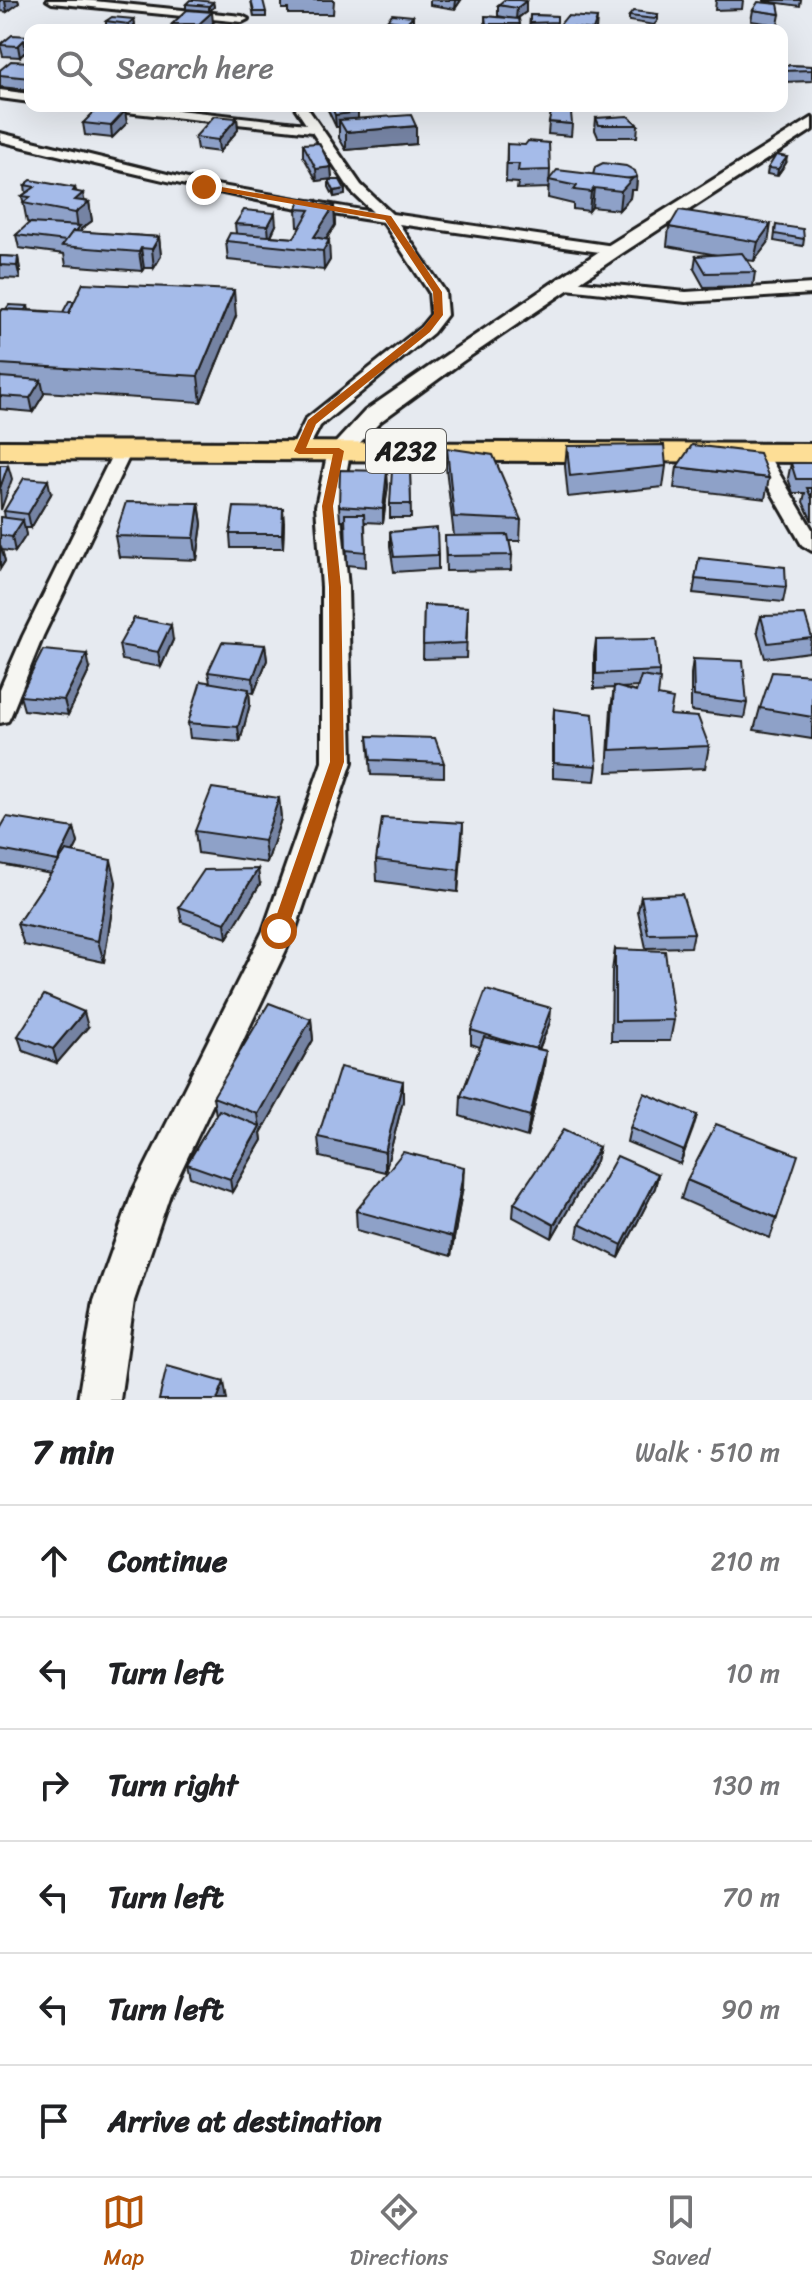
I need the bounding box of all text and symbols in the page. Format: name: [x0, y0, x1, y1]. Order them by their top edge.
search box: [24, 24, 788, 112]
text: Search here: [116, 41, 274, 95]
icon: search: [52, 46, 96, 90]
route end: [186, 169, 222, 205]
road number: A232: [366, 429, 446, 473]
route start: [261, 913, 297, 949]
text: 7 min: [32, 1422, 114, 1482]
text: Walk · 510 m: [635, 1429, 780, 1475]
text: Continue: [108, 1534, 227, 1588]
text: 210 m: [711, 1538, 780, 1584]
icon: ahead: [32, 1539, 76, 1583]
text: Turn left: [108, 1646, 224, 1700]
text: 10 m: [726, 1650, 780, 1696]
icon: left: [32, 1651, 76, 1695]
text: Turn right: [108, 1758, 238, 1812]
text: 130 m: [711, 1762, 780, 1808]
icon: right: [32, 1763, 76, 1807]
text: Turn left: [108, 1870, 224, 1924]
text: 70 m: [722, 1874, 780, 1920]
icon: left: [32, 1875, 76, 1919]
text: Turn left: [108, 1982, 224, 2036]
text: 90 m: [721, 1986, 780, 2032]
icon: left: [32, 1987, 76, 2031]
text: Arrive at destination: [108, 2094, 382, 2148]
icon: arrive: [32, 2099, 76, 2143]
tab: Map: [102, 2190, 146, 2277]
tab: Directions: [350, 2190, 448, 2277]
tab: Saved: [652, 2190, 710, 2277]

